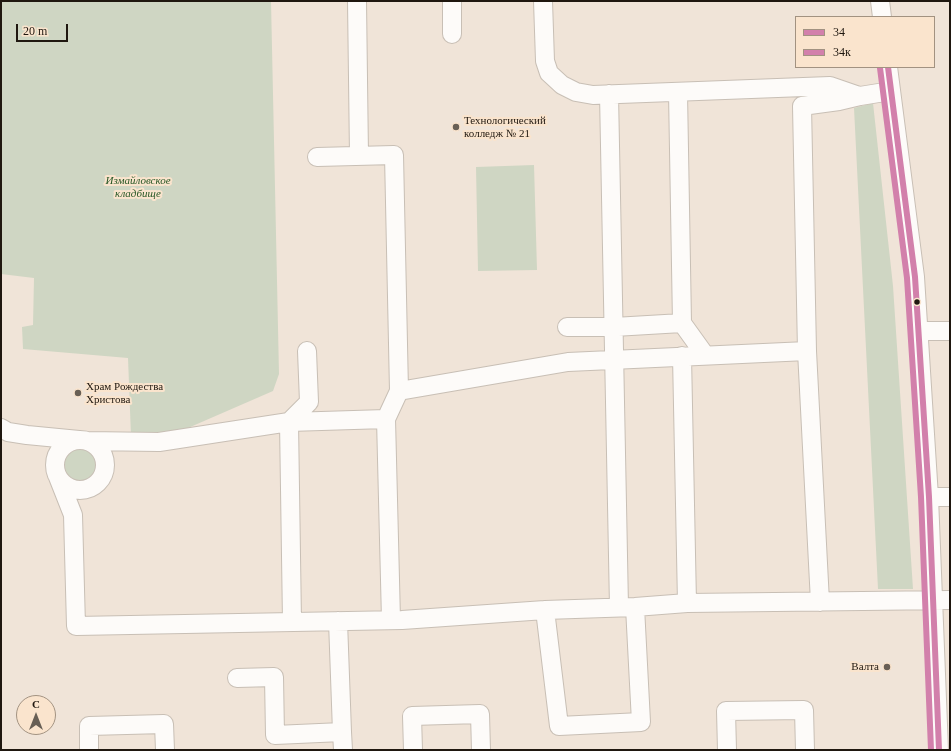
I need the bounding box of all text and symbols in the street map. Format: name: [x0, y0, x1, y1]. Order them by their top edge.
scale bar: [18, 16, 70, 42]
legend: [795, 16, 935, 68]
text: 20 m: [23, 24, 47, 38]
text: 34: [833, 25, 845, 39]
text: 34к: [833, 45, 851, 59]
place label: Технологический колледж № 21: [464, 114, 546, 140]
marker: Технологический колледж № 21: [451, 122, 461, 132]
park label: Измайловское кладбище: [105, 174, 171, 200]
unlabelled marker: [912, 297, 922, 307]
place label: Храм Рождества Христова: [86, 380, 163, 406]
marker: Храм Рождества Христова: [73, 388, 83, 398]
place label: Валта: [851, 660, 879, 674]
marker: Валта: [882, 662, 892, 672]
north arrow: [16, 695, 56, 735]
text: С: [32, 698, 40, 710]

